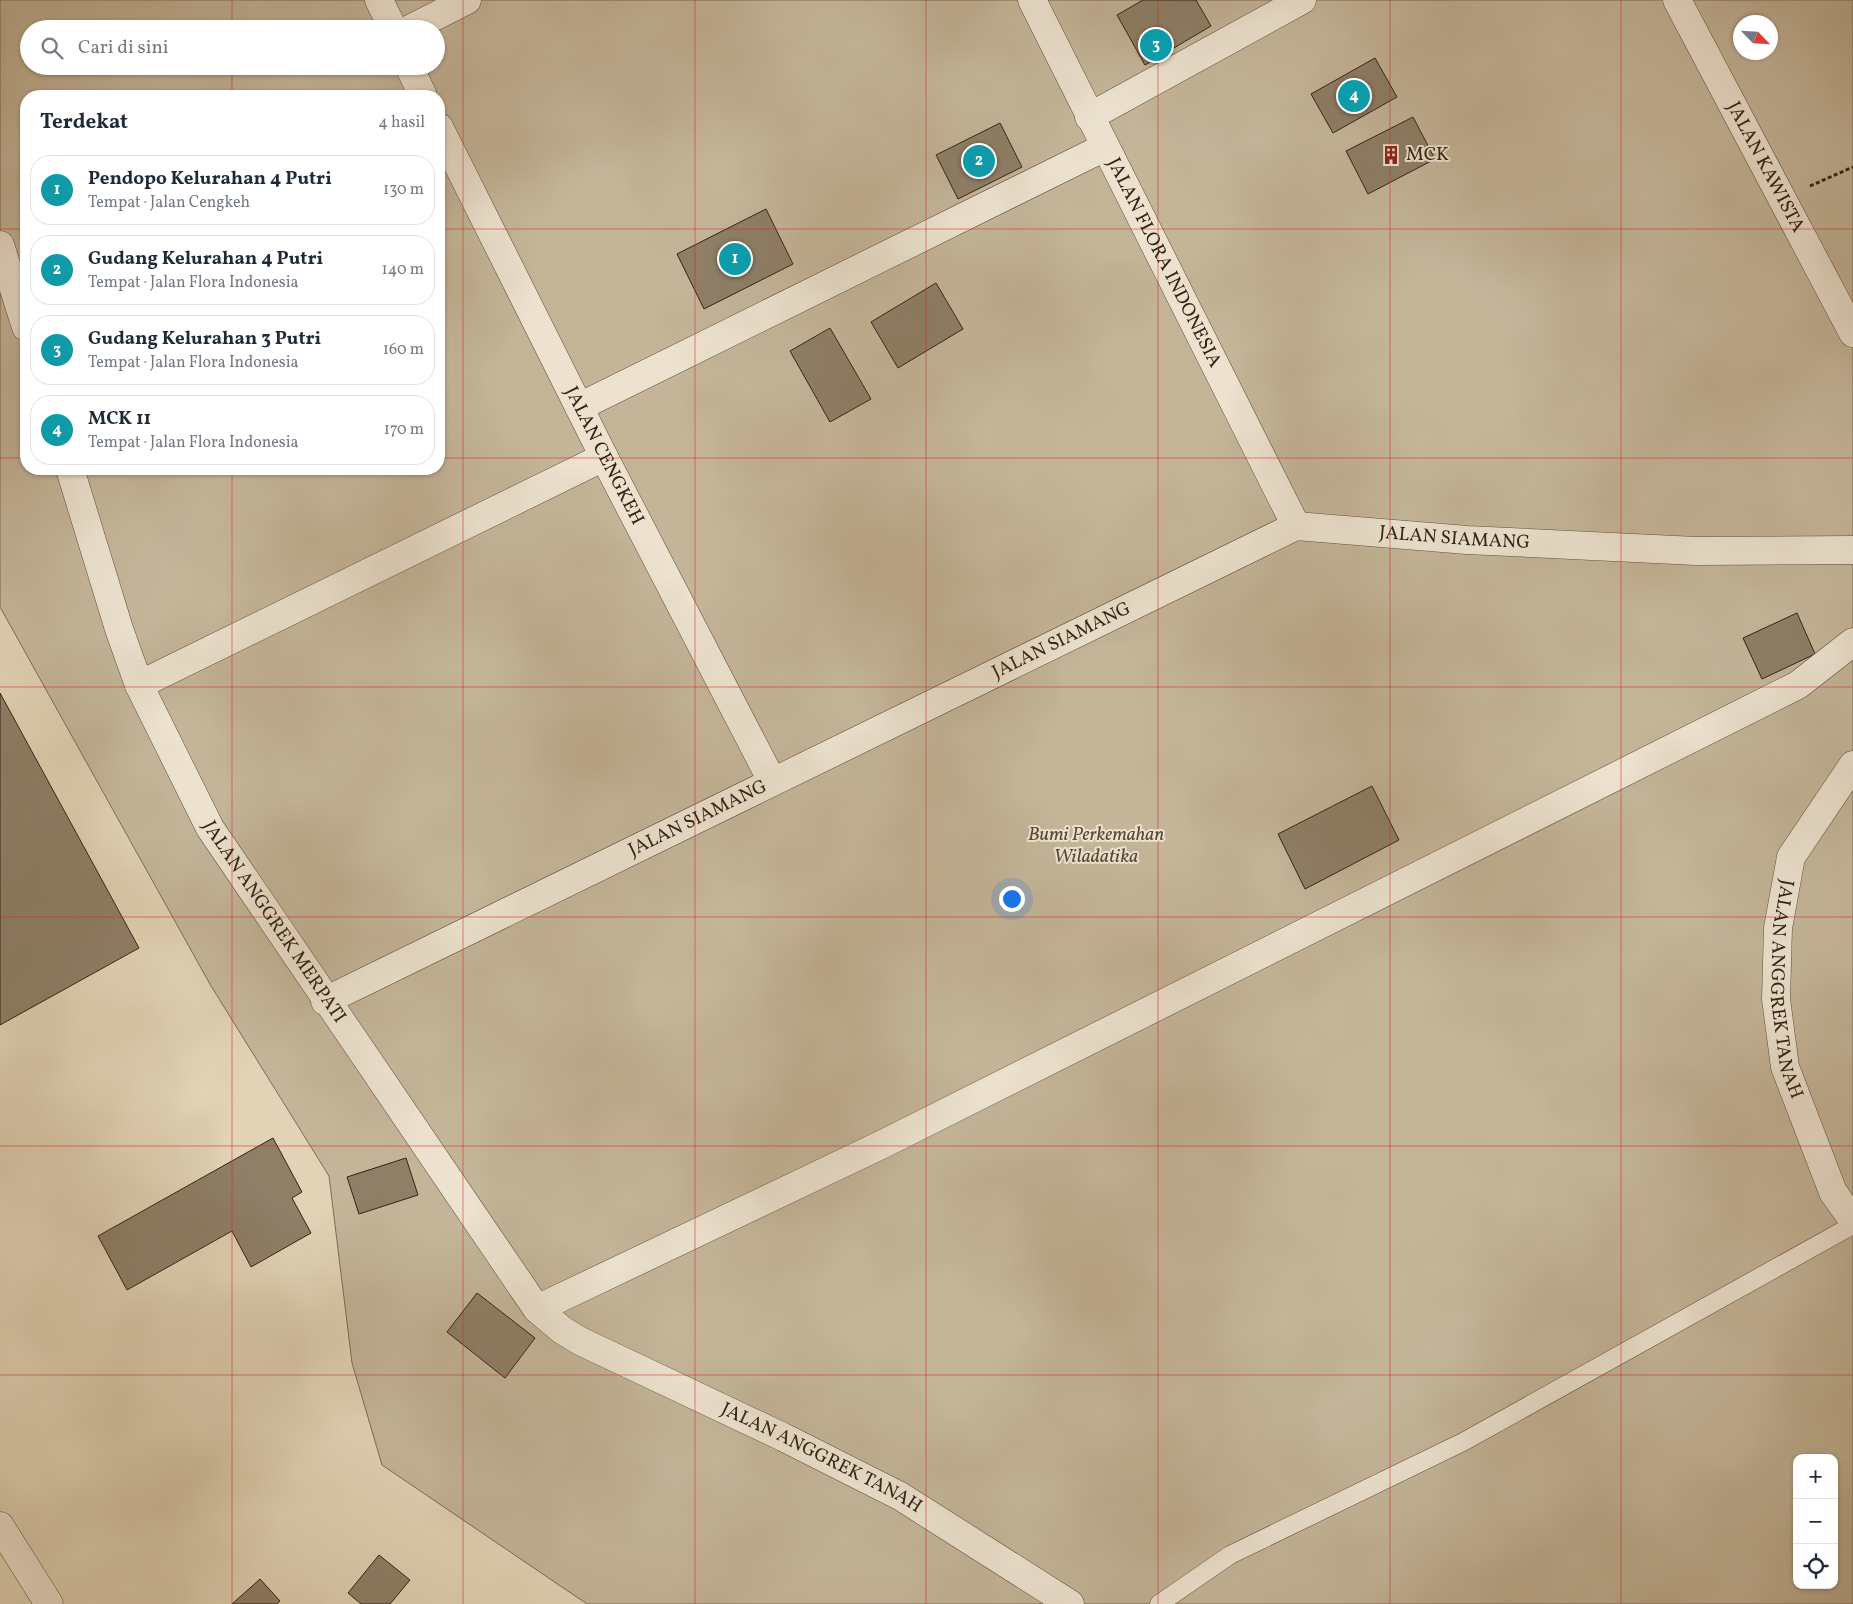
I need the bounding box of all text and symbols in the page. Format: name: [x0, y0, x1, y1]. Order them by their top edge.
north arrow: [1733, 15, 1778, 60]
search box: [20, 20, 445, 75]
pin: 3: [1140, 26, 1172, 64]
icon: search: [38, 34, 66, 62]
text: Cari di sini: [78, 35, 169, 61]
pin: 4: [1338, 77, 1370, 115]
street label: JALAN KAWISTA: [1720, 97, 1811, 237]
text: Terdekat: [40, 108, 128, 137]
text: 4 hasil: [378, 112, 425, 134]
pin: 2: [963, 142, 995, 180]
place label: MCK: [1406, 142, 1449, 168]
building icon: MCK: [1380, 144, 1402, 166]
street label: JALAN FLORA INDONESIA: [1100, 153, 1227, 372]
text: Pendopo Kelurahan 4 Putri: [88, 166, 332, 192]
text: 1: [54, 179, 60, 201]
text: 130 m: [383, 179, 424, 201]
text: Tempat · Jalan Cengkeh: [88, 192, 250, 214]
pin: 1: [719, 240, 751, 278]
text: Gudang Kelurahan 4 Putri: [88, 246, 323, 272]
text: 2: [53, 259, 61, 281]
text: 140 m: [382, 259, 424, 281]
text: Tempat · Jalan Flora Indonesia: [88, 272, 298, 294]
text: Gudang Kelurahan 3 Putri: [88, 326, 321, 352]
text: 3: [53, 339, 61, 361]
text: 160 m: [383, 339, 424, 361]
text: Tempat · Jalan Flora Indonesia: [88, 352, 298, 374]
street label: JALAN CENGKEH: [558, 382, 650, 530]
text: MCK 11: [88, 406, 151, 432]
text: 4: [52, 419, 62, 441]
text: 170 m: [384, 419, 424, 441]
text: Tempat · Jalan Flora Indonesia: [88, 432, 298, 454]
street label: JALAN SIAMANG: [1378, 520, 1531, 556]
street label: JALAN SIAMANG: [988, 596, 1135, 686]
street label: JALAN SIAMANG: [624, 774, 771, 864]
street label: JALAN ANGGREK MERPATI: [196, 817, 352, 1028]
park label: Bumi Perkemahan Wiladatika: [1028, 822, 1164, 870]
street label: JALAN ANGGREK TANAH: [1763, 877, 1809, 1103]
your location: [999, 886, 1025, 912]
street label: JALAN ANGGREK TANAH: [717, 1396, 927, 1520]
map controls: [1793, 1454, 1838, 1589]
button: +: [1793, 1454, 1838, 1499]
button: −: [1793, 1499, 1838, 1544]
button: locate: [1793, 1544, 1838, 1589]

